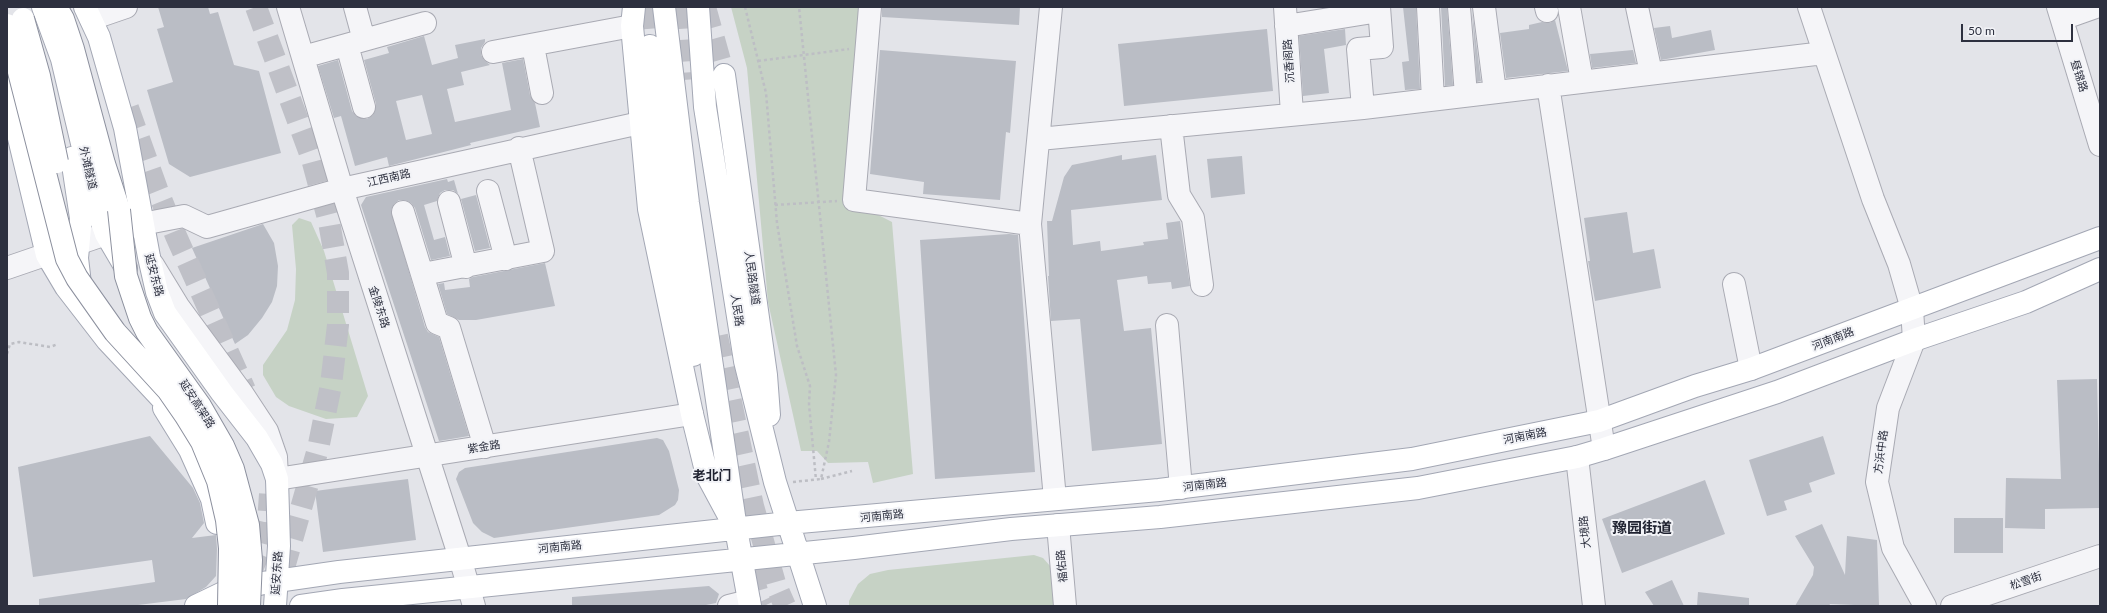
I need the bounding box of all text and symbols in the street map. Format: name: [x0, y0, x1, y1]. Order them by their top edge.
scale bar: [1963, 16, 2075, 42]
text: 50 m: [1968, 23, 1995, 38]
street label: 沉香阁路: [1281, 39, 1297, 83]
street label: 昼锦路: [2068, 58, 2090, 94]
street label: 外滩隧道: [77, 145, 99, 191]
street label: 江西南路: [366, 167, 412, 189]
street label: 人民路隧道: [742, 250, 762, 306]
street label: 延安东路: [142, 252, 166, 298]
street label: 金陵东路: [366, 284, 392, 330]
street label: 人民路: [728, 293, 746, 327]
street label: 河南南路: [1810, 325, 1856, 353]
street label: 延安高架路: [176, 377, 218, 431]
street label: 河南南路: [1502, 425, 1548, 447]
street label: 方浜中路: [1871, 429, 1891, 475]
street label: 紫金路: [467, 438, 501, 456]
district label: 老北门: [693, 468, 731, 484]
street label: 河南南路: [1182, 476, 1228, 494]
street label: 河南南路: [859, 507, 905, 525]
street label: 大境路: [1577, 515, 1593, 549]
district label: 豫园街道: [1612, 519, 1672, 537]
street label: 河南南路: [537, 538, 583, 556]
street label: 福佑路: [1054, 549, 1070, 583]
street label: 延安东路: [269, 551, 285, 595]
street label: 松雪街: [2008, 569, 2044, 593]

